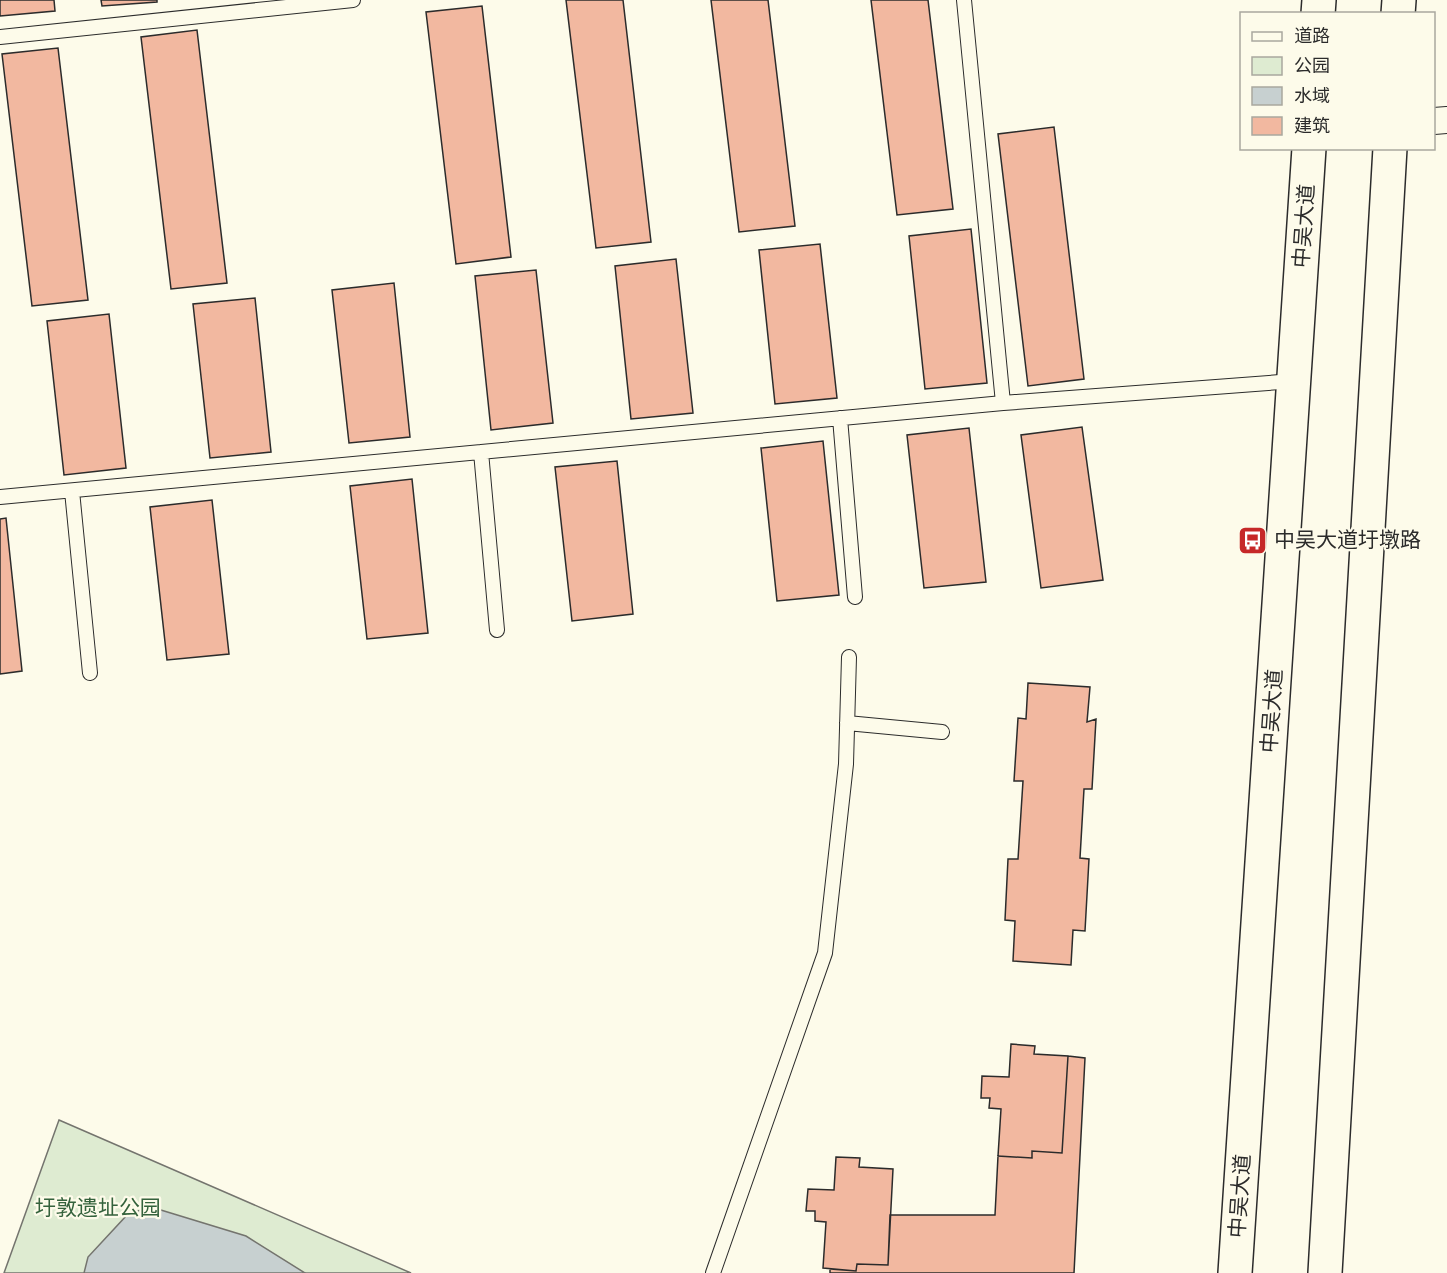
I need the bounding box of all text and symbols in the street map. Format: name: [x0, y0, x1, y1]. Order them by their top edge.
legend: [1240, 12, 1435, 150]
text: 道路: [1294, 25, 1330, 45]
text: 公园: [1294, 55, 1330, 75]
text: 水域: [1294, 85, 1330, 105]
text: 建筑: [1294, 115, 1330, 135]
street label: 中吴大道: [1288, 183, 1318, 269]
bus stop icon: 中吴大道圩墩路: [1237, 524, 1269, 556]
place label: 中吴大道圩墩路: [1274, 527, 1421, 551]
street label: 中吴大道: [1256, 668, 1286, 754]
street label: 中吴大道: [1224, 1153, 1254, 1239]
park label: 圩敦遗址公园: [35, 1195, 161, 1219]

